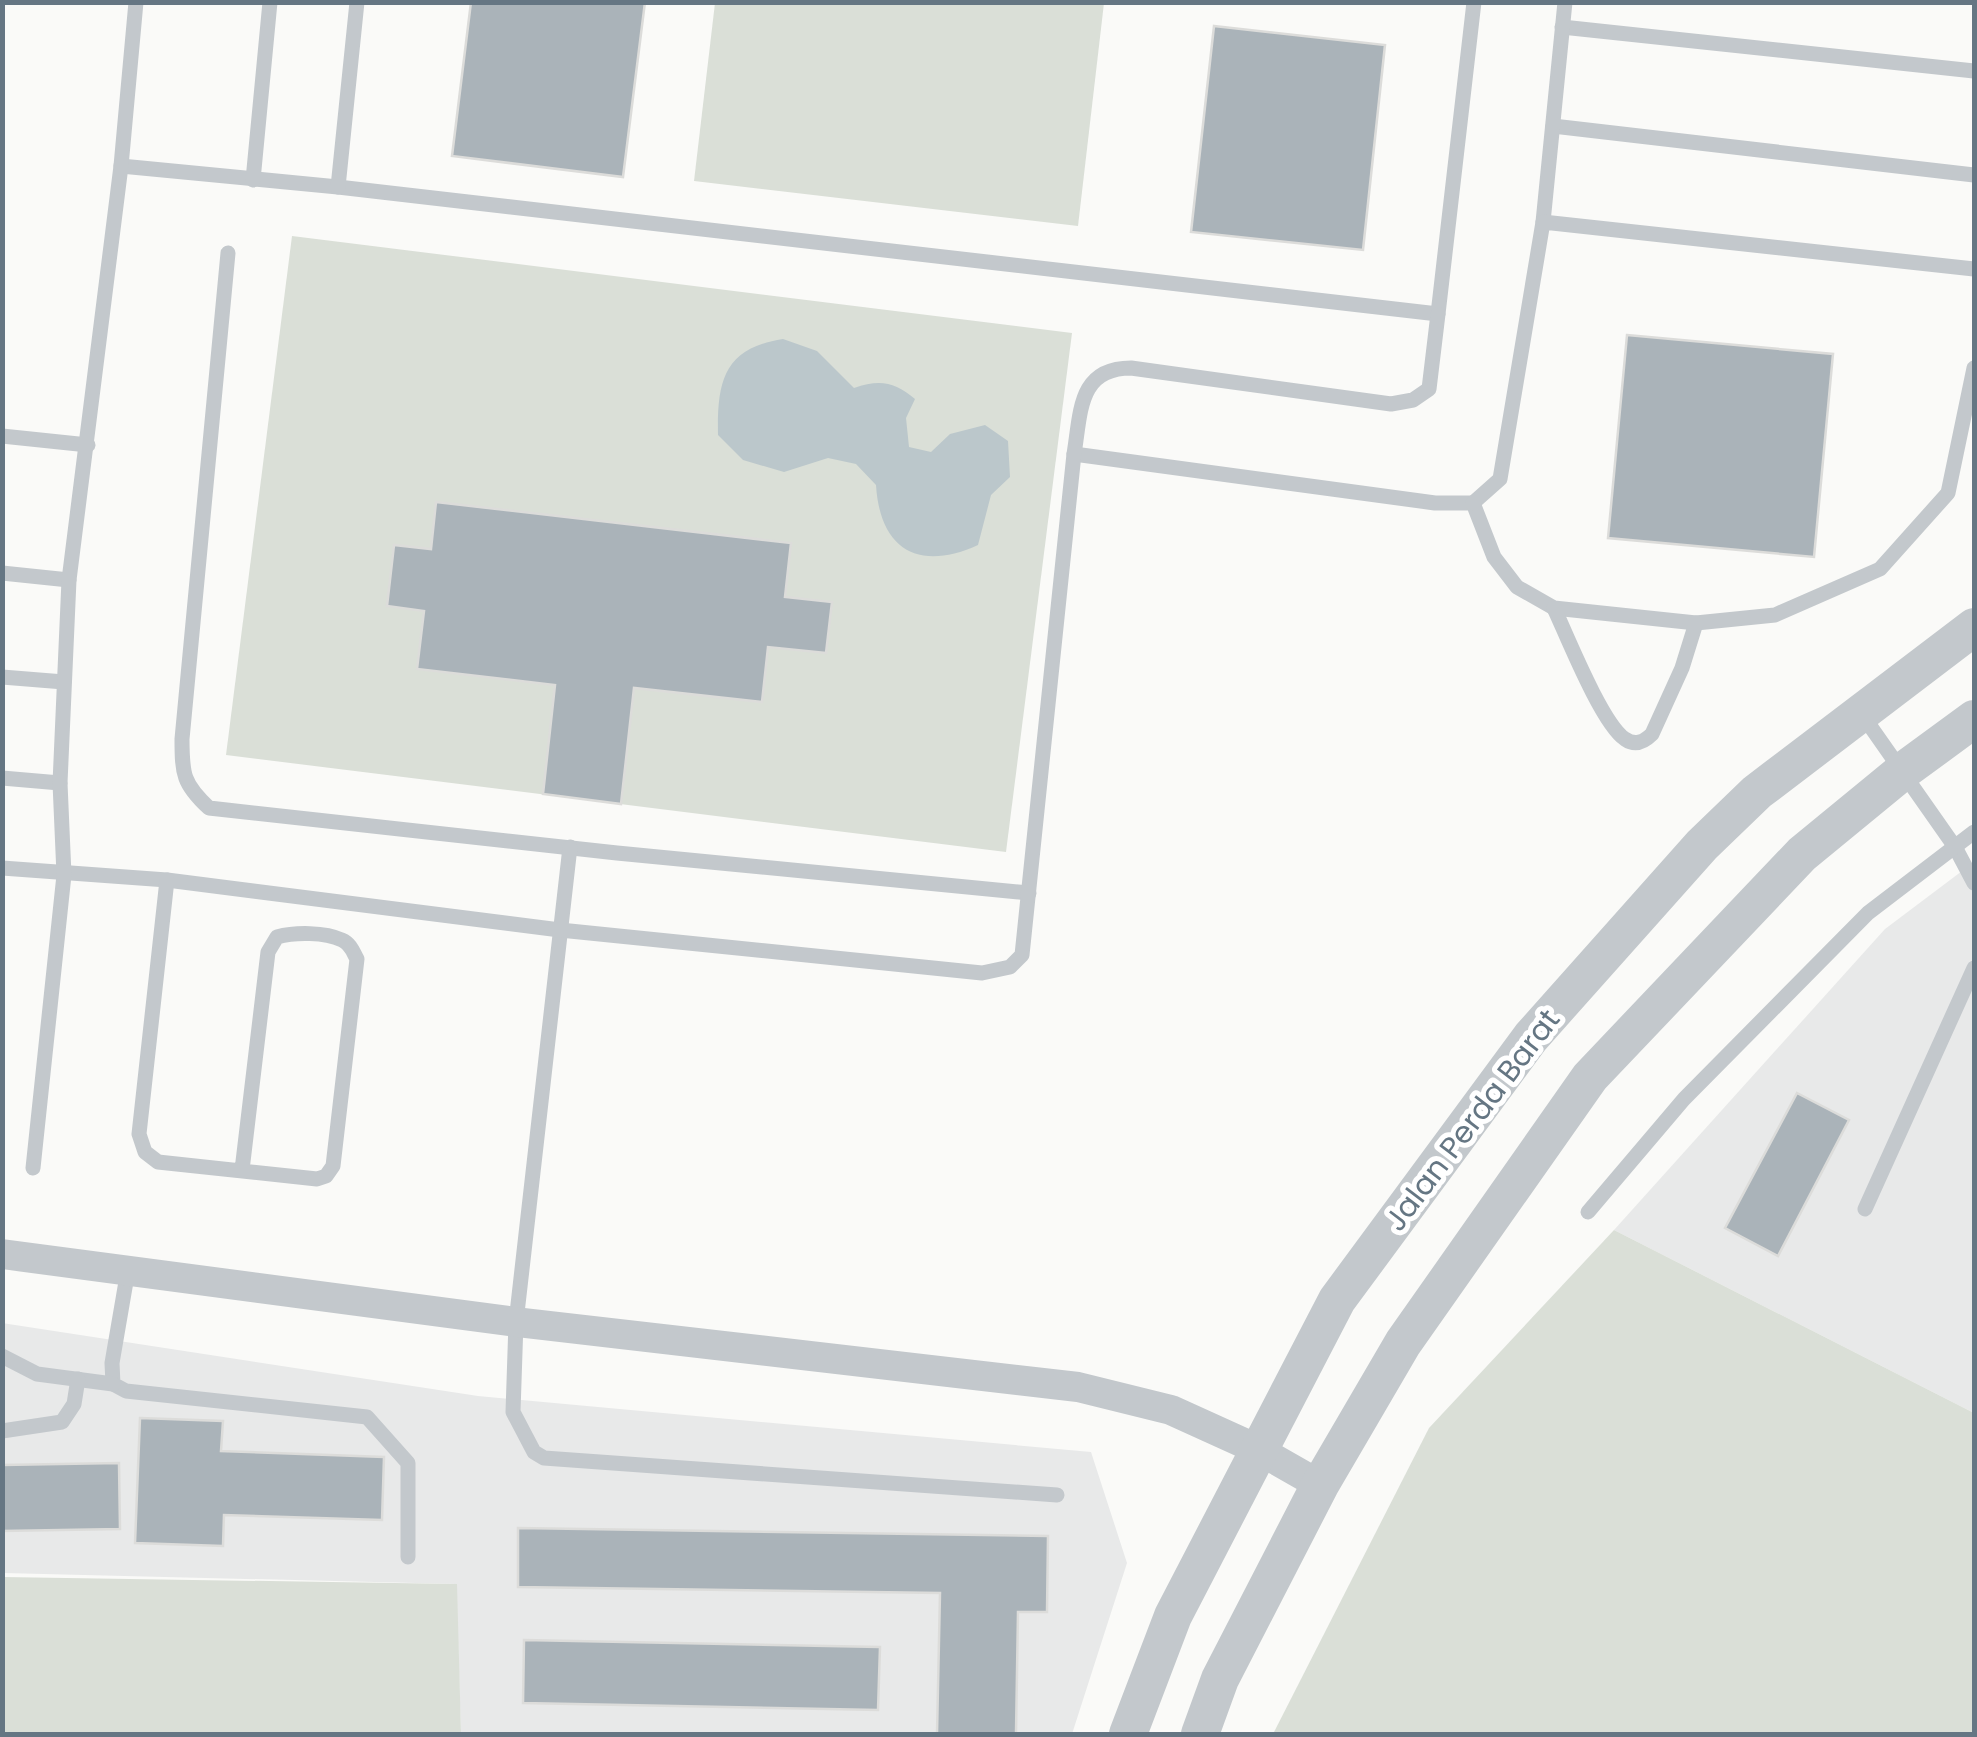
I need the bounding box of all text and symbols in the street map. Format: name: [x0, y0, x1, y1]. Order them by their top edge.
street label: Jalan Perda Barat: [1374, 1000, 1570, 1240]

